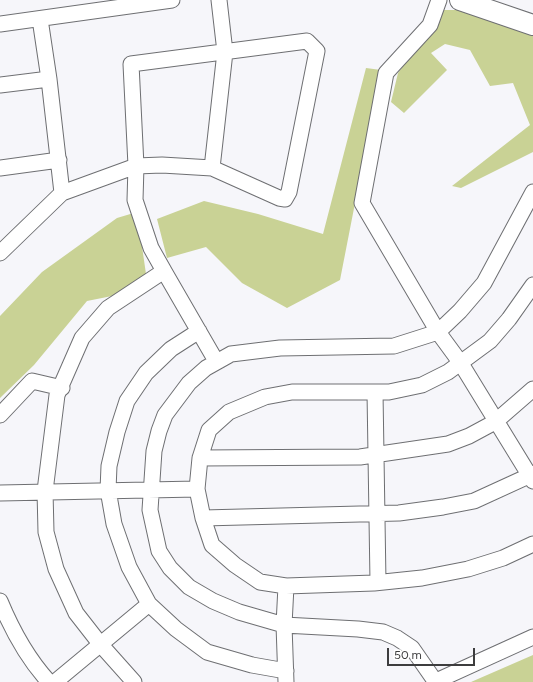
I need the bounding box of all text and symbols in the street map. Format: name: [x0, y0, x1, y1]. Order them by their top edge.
scale bar: [389, 640, 477, 666]
text: 50 m: [394, 648, 422, 662]

